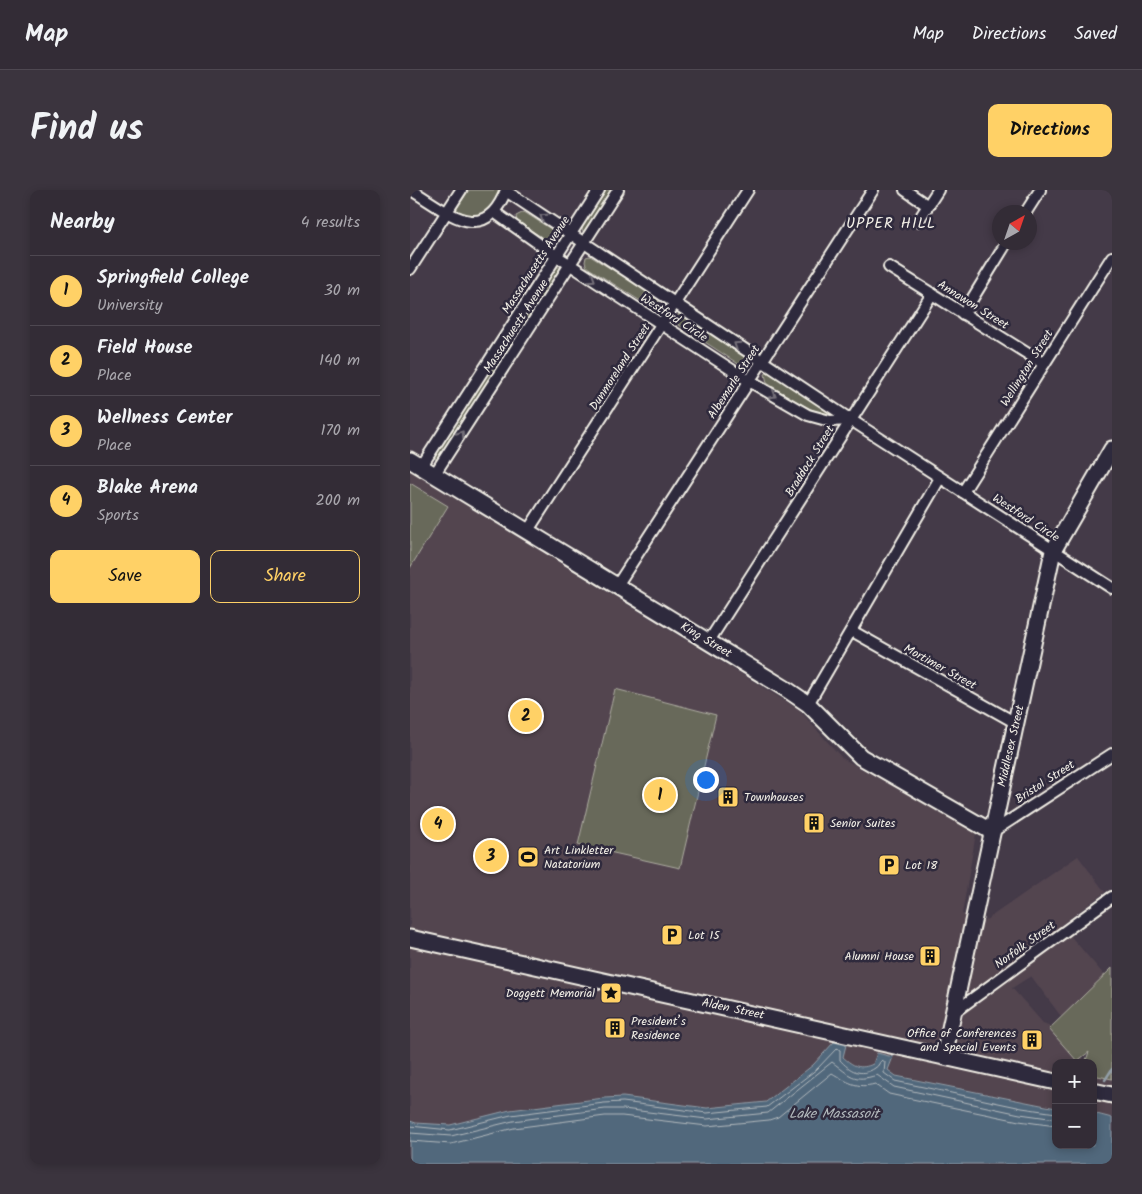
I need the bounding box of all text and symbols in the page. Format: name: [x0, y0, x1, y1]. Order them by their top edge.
text: Map: [25, 15, 68, 54]
text: Map: [912, 20, 944, 49]
text: Directions: [972, 20, 1046, 49]
text: Saved: [1074, 20, 1117, 49]
text: Find us: [30, 102, 143, 158]
button: Directions: [988, 104, 1112, 157]
north arrow: [992, 205, 1037, 250]
text: Nearby: [50, 206, 115, 239]
text: 4 results: [301, 210, 360, 235]
street label: Massachusetts Avenue: [497, 212, 575, 318]
district label: UPPER HILL: [846, 212, 936, 236]
one-way arrow: [539, 214, 549, 223]
text: Springfield College: [97, 263, 249, 293]
one-way arrow: [586, 273, 595, 282]
street label: Massachuestt Avenue: [479, 275, 554, 377]
street label: Annawon Street: [934, 276, 1013, 335]
text: 1: [64, 278, 68, 303]
text: 30 m: [324, 278, 360, 303]
street label: Westford Circle: [637, 289, 712, 347]
text: University: [97, 293, 162, 318]
street label: Dunmoreland Street: [585, 319, 656, 414]
street label: Wellington Street: [996, 326, 1058, 410]
text: Field House: [97, 333, 193, 363]
street label: Albemarle Street: [703, 341, 765, 423]
one-way arrow: [733, 342, 743, 351]
text: 2: [61, 348, 71, 373]
text: 140 m: [319, 348, 360, 373]
text: Place: [97, 363, 131, 388]
one-way arrow: [767, 389, 776, 399]
text: Wellness Center: [97, 403, 232, 433]
text: 3: [62, 418, 70, 443]
text: 170 m: [320, 418, 360, 443]
street label: Braddock Street: [781, 421, 840, 500]
one-way arrow: [454, 430, 464, 439]
text: Place: [97, 433, 131, 458]
text: Blake Arena: [97, 473, 198, 503]
text: 4: [62, 488, 70, 513]
text: 200 m: [316, 488, 360, 513]
street label: Westford Circle: [989, 489, 1064, 547]
text: Sports: [97, 503, 139, 528]
button: Save: [50, 550, 200, 603]
button: Share: [210, 550, 360, 603]
street label: King Street: [677, 617, 736, 663]
street label: Mortimer Street: [900, 639, 980, 695]
pin: 2: [510, 697, 542, 735]
street label: Middlesex Street: [992, 703, 1030, 789]
street label: Bristol Street: [1011, 755, 1079, 808]
your location: [693, 767, 719, 793]
pin: 1: [644, 776, 676, 814]
building icon: Townhouses: [716, 785, 740, 809]
place label: Townhouses: [744, 788, 804, 807]
pin: 4: [422, 805, 454, 843]
building icon: Senior Suites: [802, 811, 826, 835]
place label: Senior Suites: [830, 814, 895, 833]
pin: 3: [475, 837, 507, 875]
place label: Art Linkletter Natatorium: [544, 841, 614, 874]
sports icon: Art Linkletter Natatorium: [516, 845, 540, 869]
parking icon: Lot 18: [877, 853, 901, 877]
place label: Lot 18: [905, 856, 938, 875]
street label: Norfolk Street: [991, 916, 1060, 974]
parking icon: Lot 15: [660, 923, 684, 947]
place label: Lot 15: [688, 926, 721, 945]
building icon: Alumni House: [918, 944, 942, 968]
place label: Alumni House: [845, 947, 915, 966]
place icon: Doggett Memorial: [599, 981, 623, 1005]
place label: Doggett Memorial: [506, 984, 595, 1003]
street label: Alden Street: [700, 993, 766, 1025]
place label: President’s Residence: [631, 1012, 686, 1045]
building icon: President’s Residence: [603, 1016, 627, 1040]
place label: Office of Conferences and Special Events: [907, 1024, 1016, 1057]
building icon: Office of Conferences and Special Events: [1020, 1028, 1044, 1052]
map controls: [1052, 1059, 1097, 1149]
button: +: [1052, 1059, 1097, 1104]
water label: Lake Massasoit: [789, 1103, 882, 1125]
button: −: [1052, 1104, 1097, 1149]

